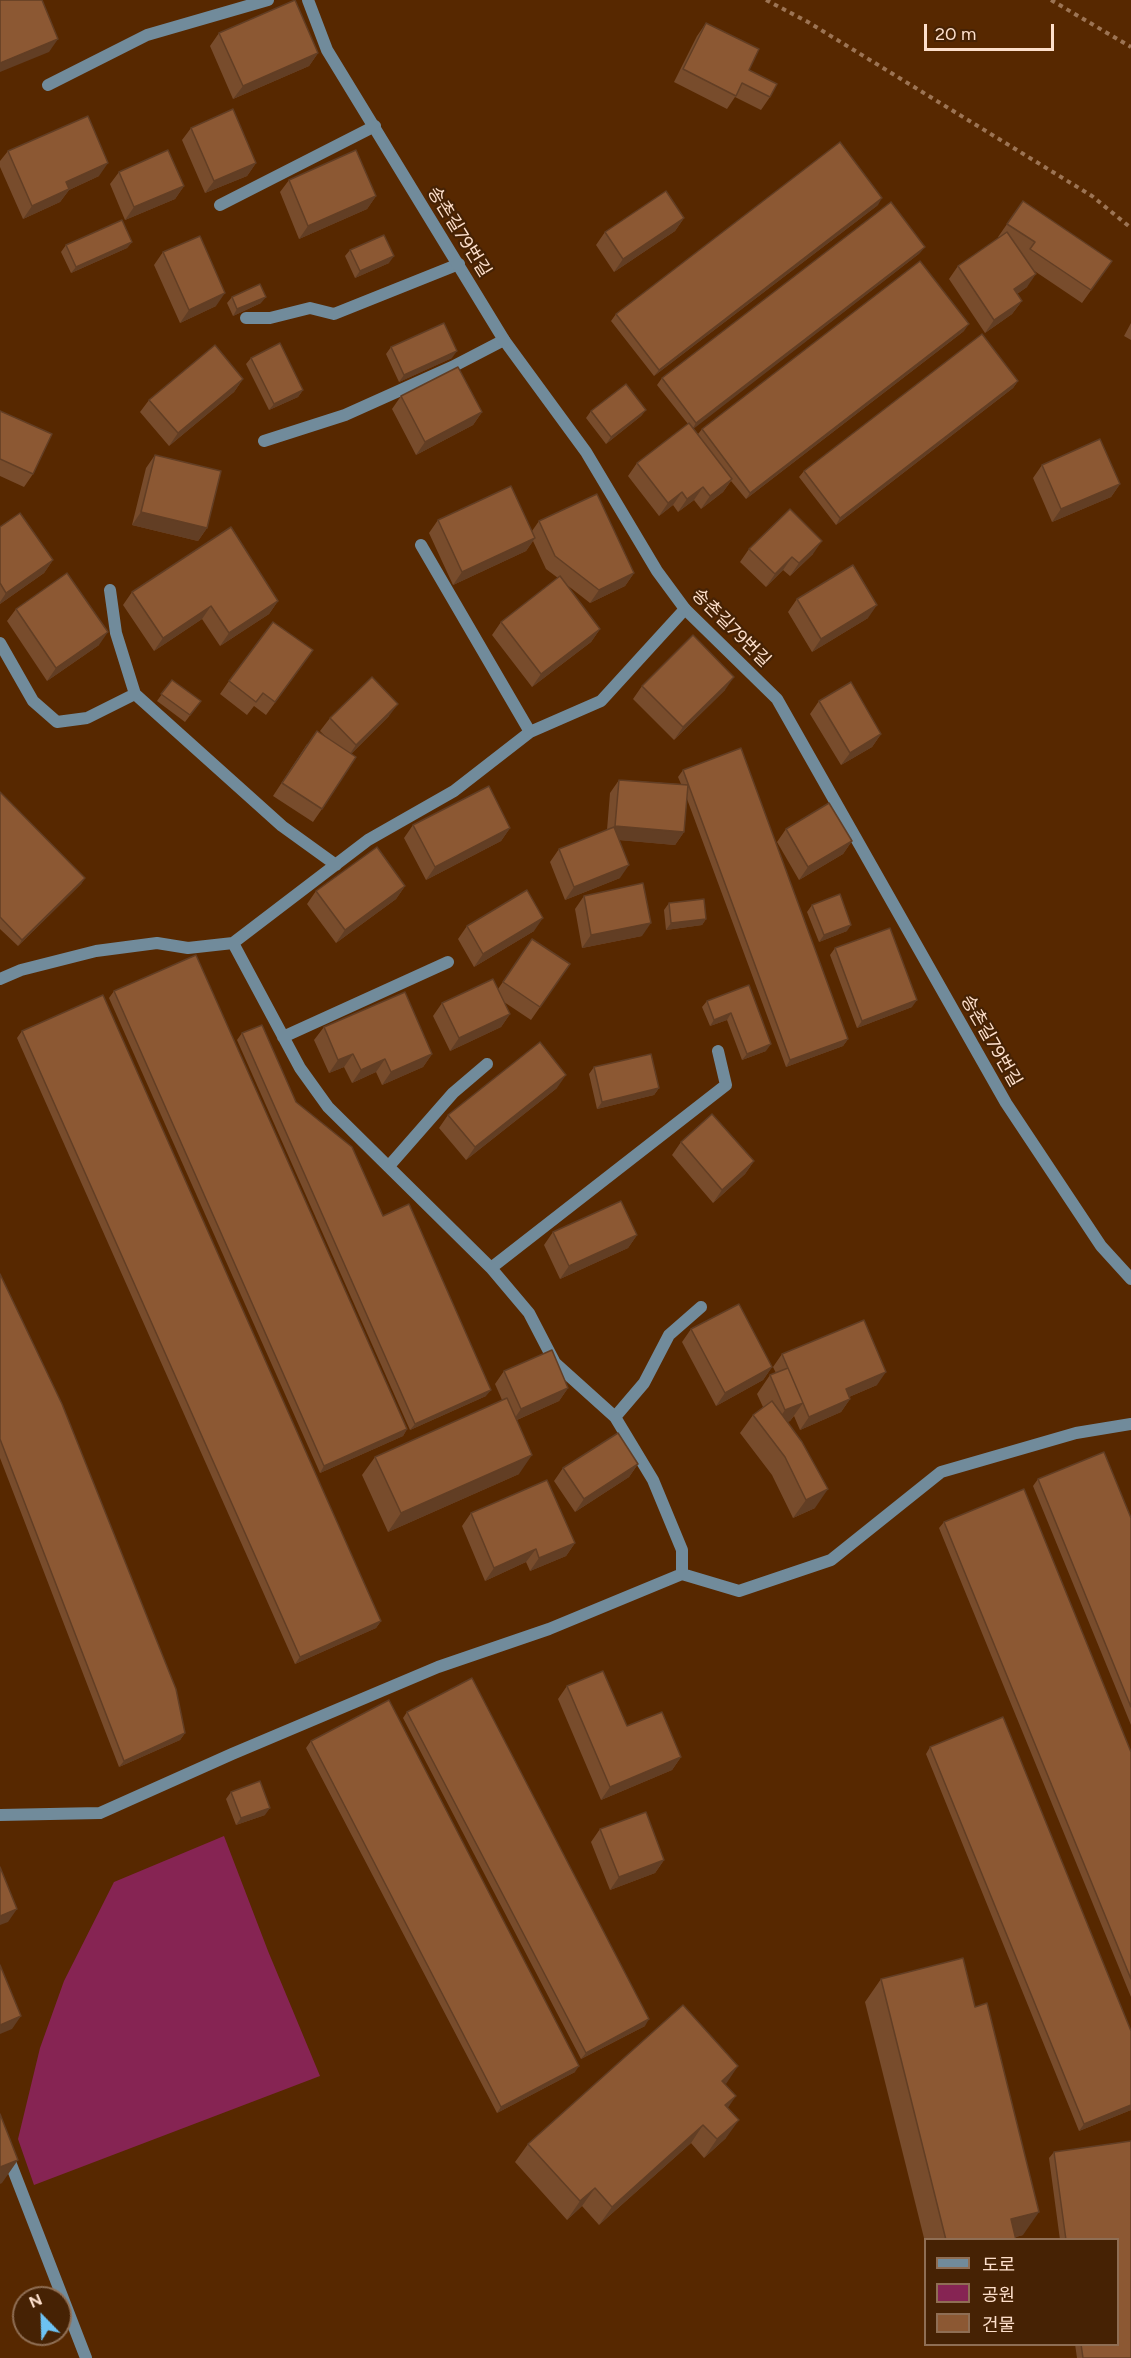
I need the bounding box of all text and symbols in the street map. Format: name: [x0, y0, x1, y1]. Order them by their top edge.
scale bar: [927, 12, 1058, 50]
text: 20 m: [935, 23, 976, 45]
street label: 송촌길79번길: [423, 183, 495, 281]
street label: 송촌길79번길: [687, 584, 775, 672]
street label: 송촌길79번길: [956, 991, 1026, 1091]
legend: [924, 2238, 1119, 2346]
text: 도로: [982, 2254, 1015, 2276]
text: 공원: [982, 2284, 1015, 2306]
north arrow: [12, 2286, 72, 2346]
text: N: [26, 2290, 45, 2312]
text: 건물: [982, 2314, 1015, 2336]

